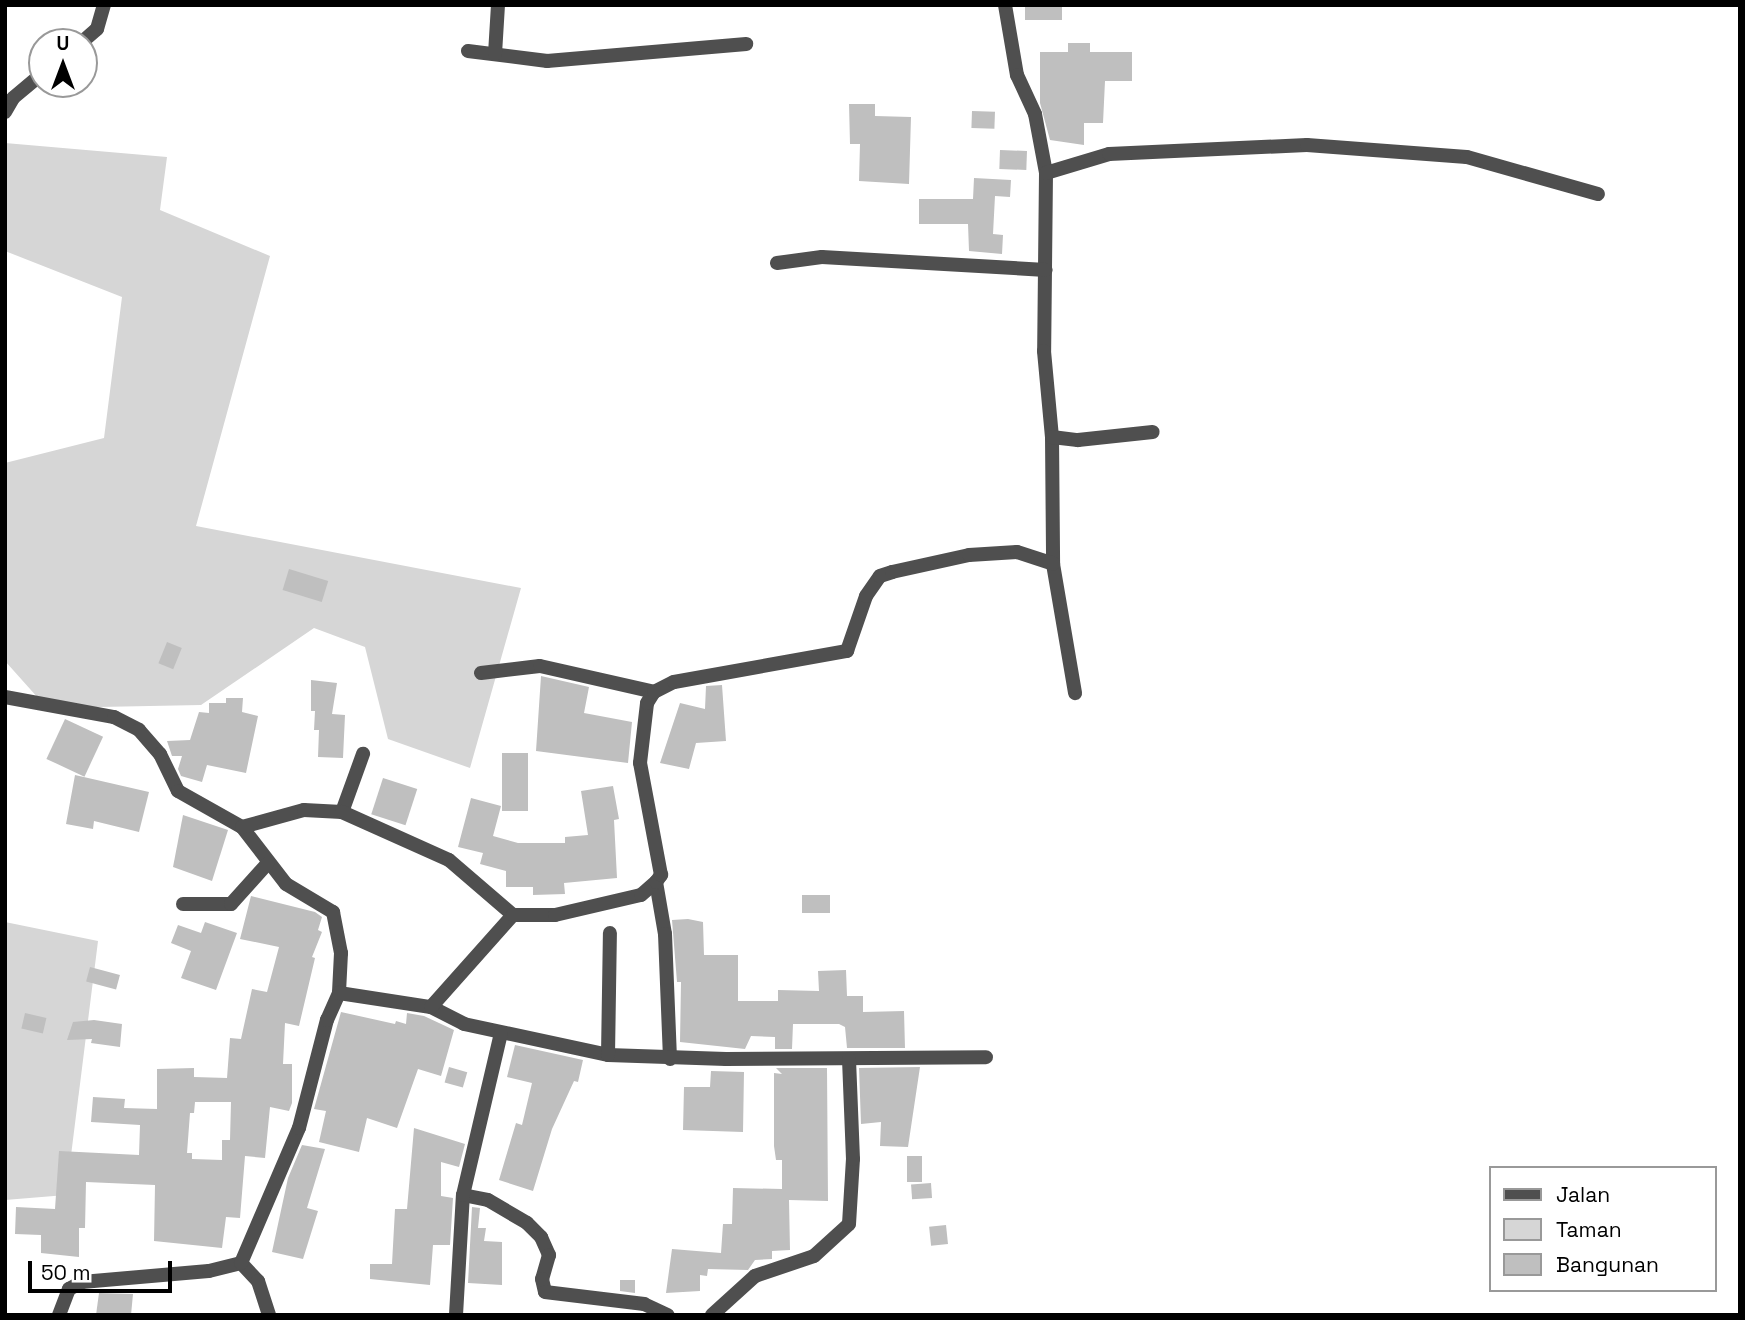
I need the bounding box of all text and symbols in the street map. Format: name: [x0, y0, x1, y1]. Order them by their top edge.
north arrow: [28, 28, 98, 98]
text: U: [57, 31, 69, 56]
legend: [1490, 1166, 1717, 1292]
text: Jalan: [1556, 1181, 1610, 1208]
text: Taman: [1556, 1216, 1622, 1243]
scale bar: [32, 1246, 175, 1290]
text: Bangunan: [1556, 1251, 1659, 1278]
text: 50 m: [41, 1259, 91, 1286]

